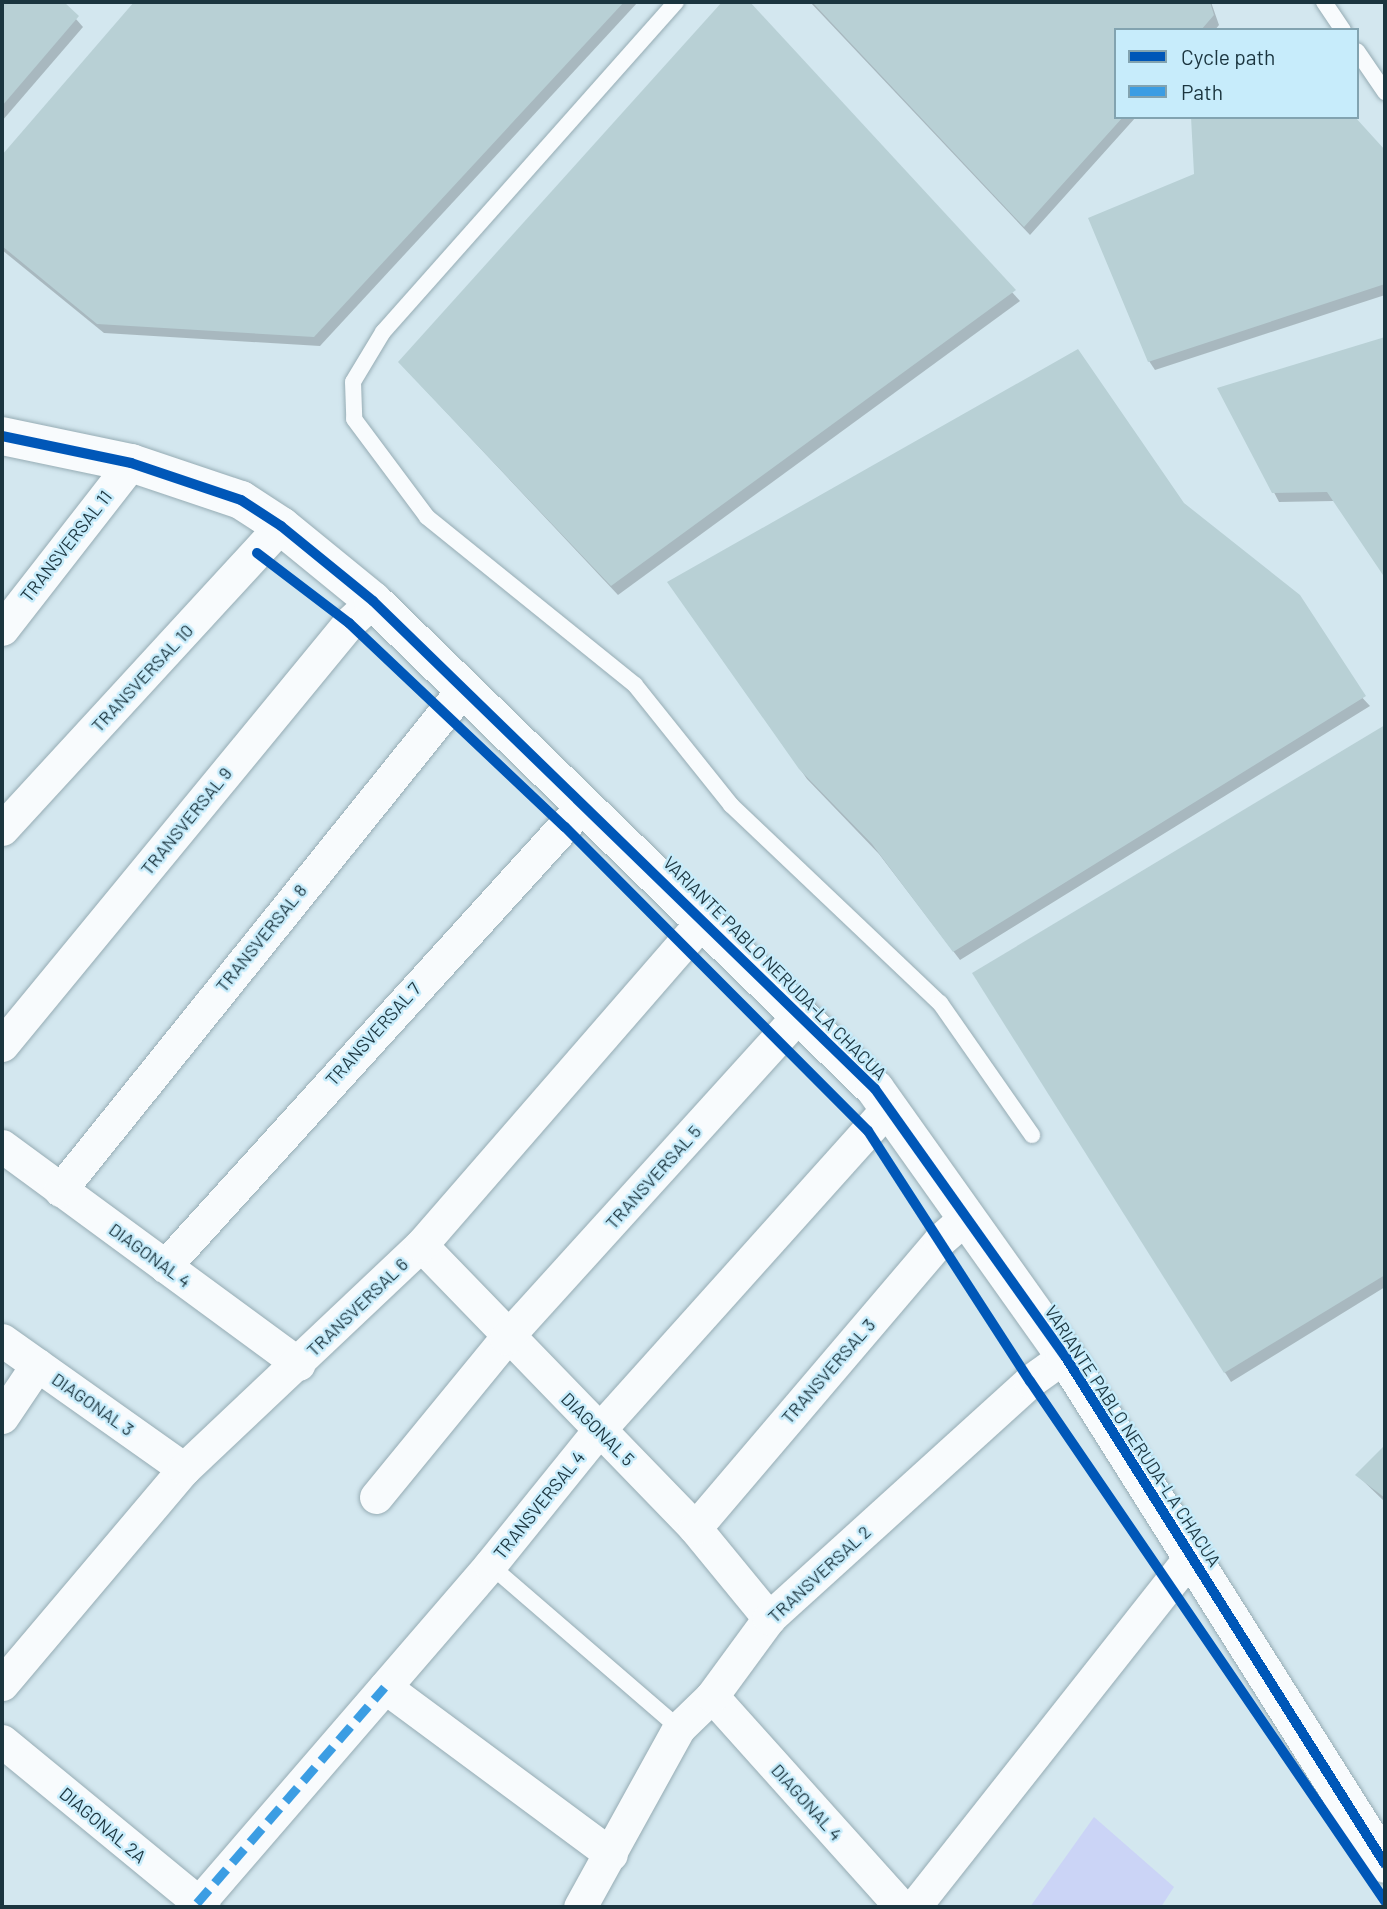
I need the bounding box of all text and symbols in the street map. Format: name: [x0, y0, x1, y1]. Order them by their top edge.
legend: [1114, 28, 1359, 119]
text: Cycle path: [1181, 44, 1275, 69]
text: Path: [1181, 79, 1223, 104]
street label: TRANSVERSAL 11: [16, 486, 116, 606]
street label: TRANSVERSAL 10: [87, 620, 197, 736]
street label: TRANSVERSAL 9: [136, 763, 236, 879]
street label: VARIANTE PABLO NERUDA-LA CHACUA: [659, 852, 891, 1084]
street label: TRANSVERSAL 8: [211, 880, 311, 996]
street label: TRANSVERSAL 7: [321, 978, 425, 1090]
street label: TRANSVERSAL 5: [601, 1121, 705, 1233]
street label: DIAGONAL 4: [105, 1218, 195, 1292]
street label: TRANSVERSAL 6: [302, 1253, 412, 1361]
street label: VARIANTE PABLO NERUDA-LA CHACUA: [1040, 1301, 1226, 1571]
street label: TRANSVERSAL 3: [776, 1314, 880, 1428]
street label: DIAGONAL 3: [48, 1368, 138, 1440]
street label: DIAGONAL 5: [557, 1388, 639, 1470]
street label: TRANSVERSAL 4: [489, 1447, 589, 1563]
street label: TRANSVERSAL 2: [763, 1521, 875, 1627]
street label: DIAGONAL 4: [767, 1759, 847, 1845]
street label: DIAGONAL 2A: [55, 1783, 151, 1867]

